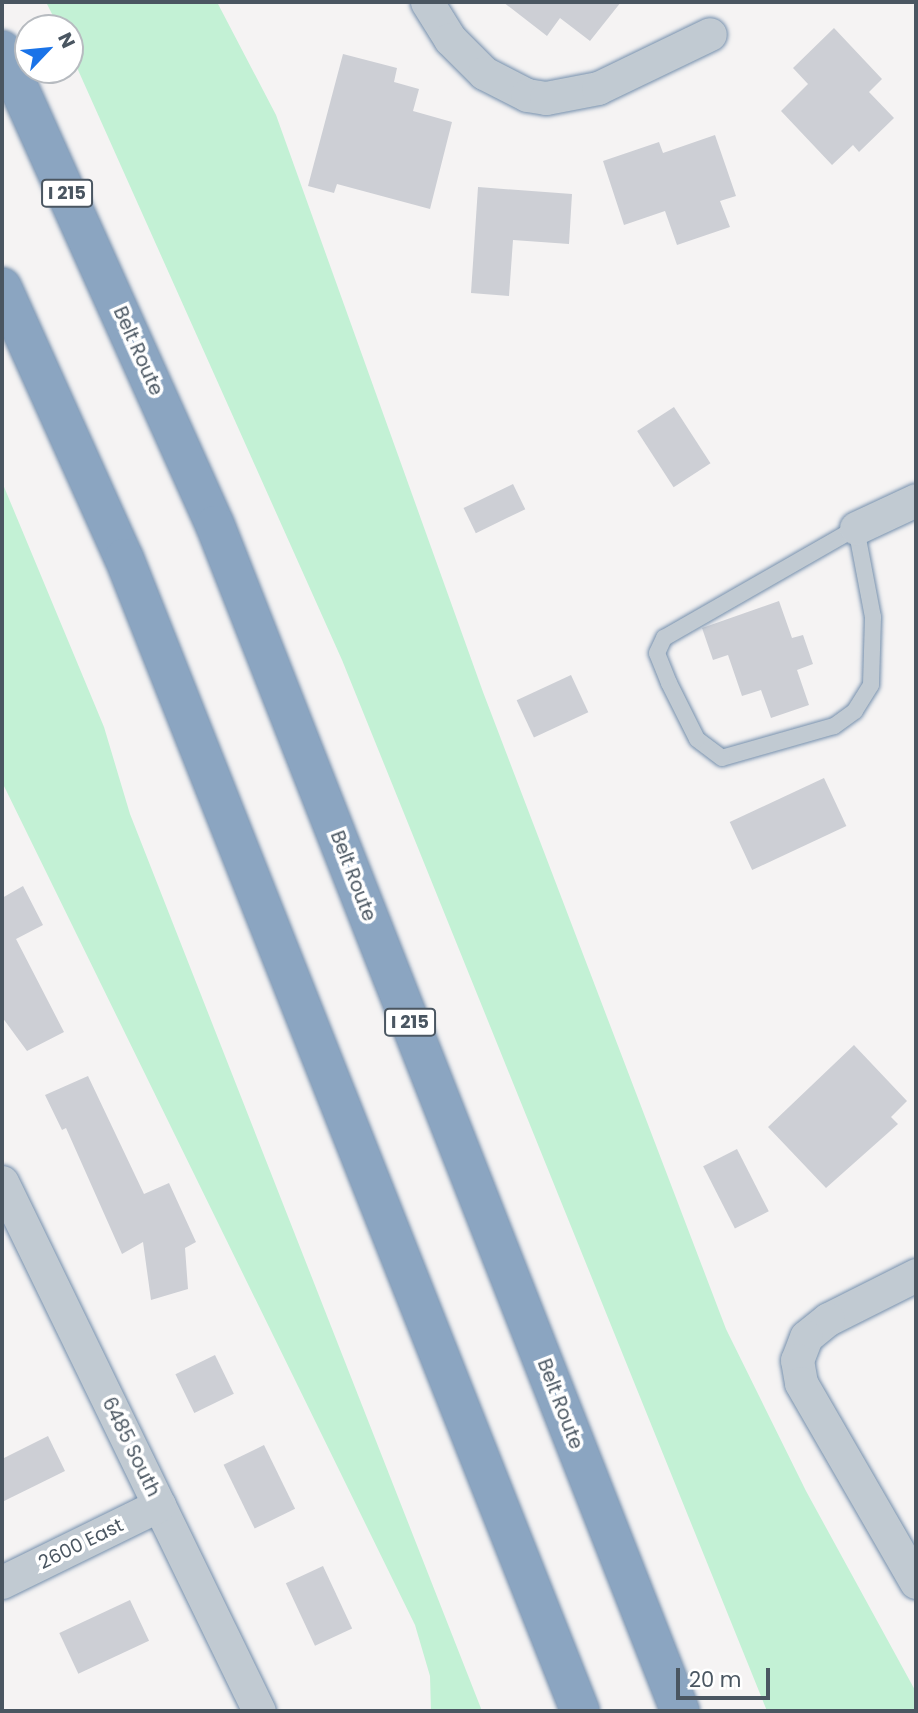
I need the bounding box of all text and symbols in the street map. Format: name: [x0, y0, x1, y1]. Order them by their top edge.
north arrow: [14, 14, 84, 84]
text: N: [51, 28, 82, 53]
road number: I 215: [41, 178, 93, 208]
street label: Belt Route: [108, 303, 168, 399]
street label: Belt Route: [325, 828, 381, 924]
road number: I 215: [384, 1007, 436, 1036]
street label: Belt Route: [532, 1356, 588, 1452]
street label: 6485 South: [97, 1394, 165, 1500]
street label: 2600 East: [35, 1514, 127, 1574]
scale bar: [680, 1654, 774, 1698]
text: 20 m: [689, 1665, 742, 1694]

